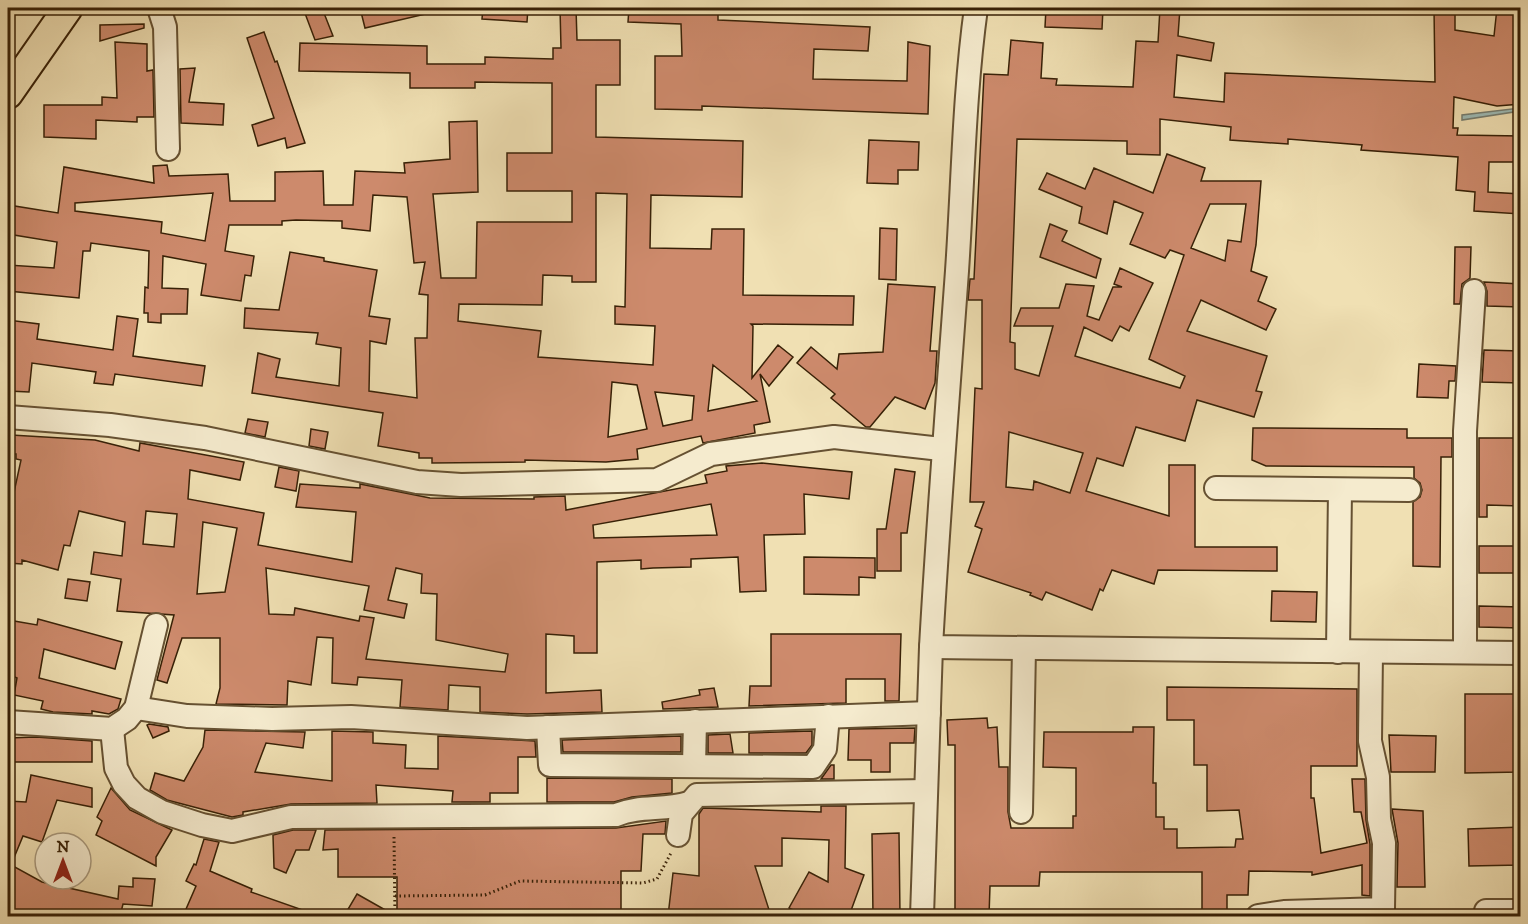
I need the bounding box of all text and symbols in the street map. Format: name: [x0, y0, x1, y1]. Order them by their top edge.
north arrow: [33, 831, 93, 891]
text: N: [56, 837, 70, 857]

